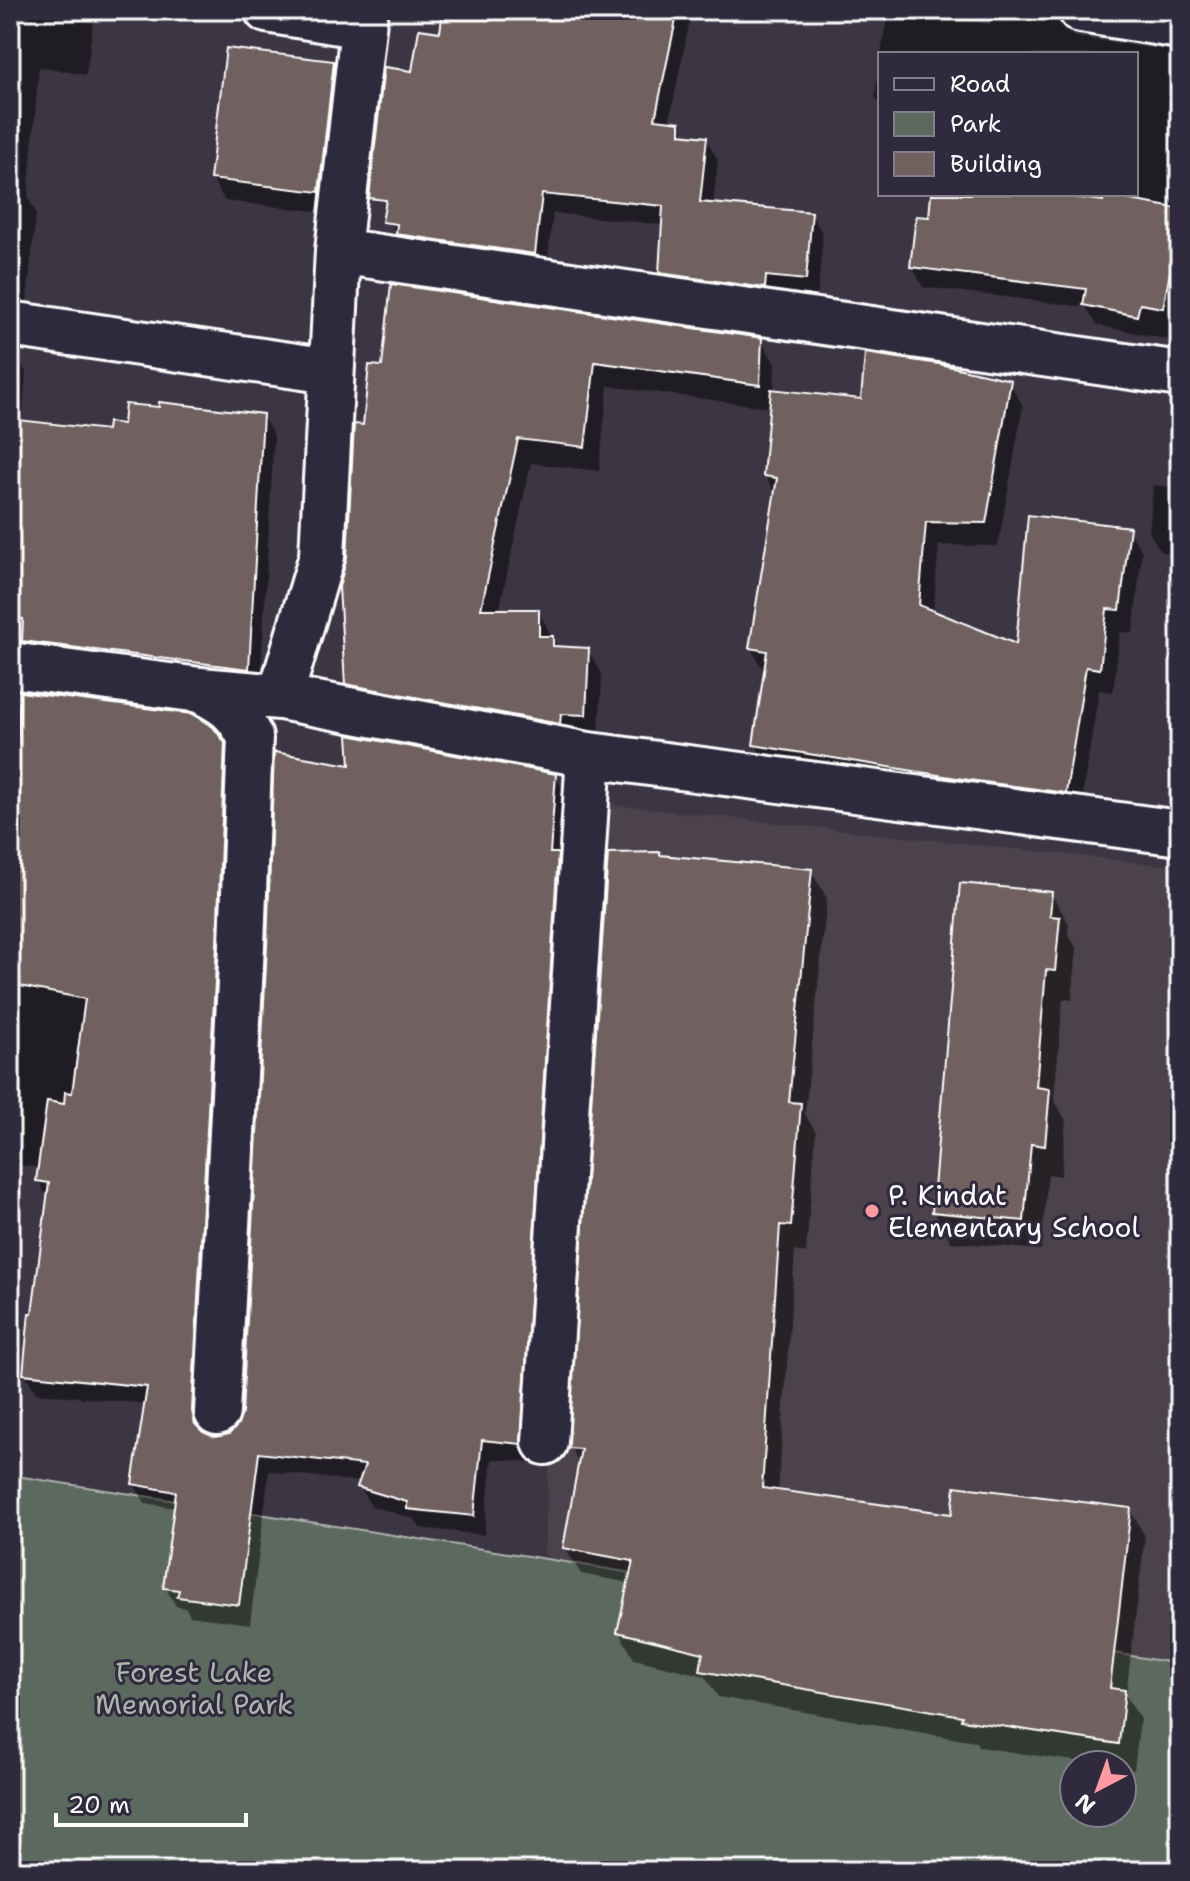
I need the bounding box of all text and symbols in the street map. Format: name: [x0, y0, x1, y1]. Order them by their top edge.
legend: [878, 52, 1138, 196]
text: Road: [950, 68, 1010, 100]
text: Park: [950, 108, 1002, 140]
text: Building: [950, 148, 1042, 180]
place label: P. Kindat Elementary School: [888, 1176, 1141, 1246]
marker: P. Kindat Elementary School: [863, 1202, 881, 1220]
park label: Forest Lake Memorial Park: [95, 1653, 293, 1723]
north arrow: [1058, 1749, 1138, 1829]
scale bar: [56, 1777, 246, 1827]
text: N: [1069, 1787, 1101, 1820]
text: 20 m: [68, 1789, 130, 1821]

